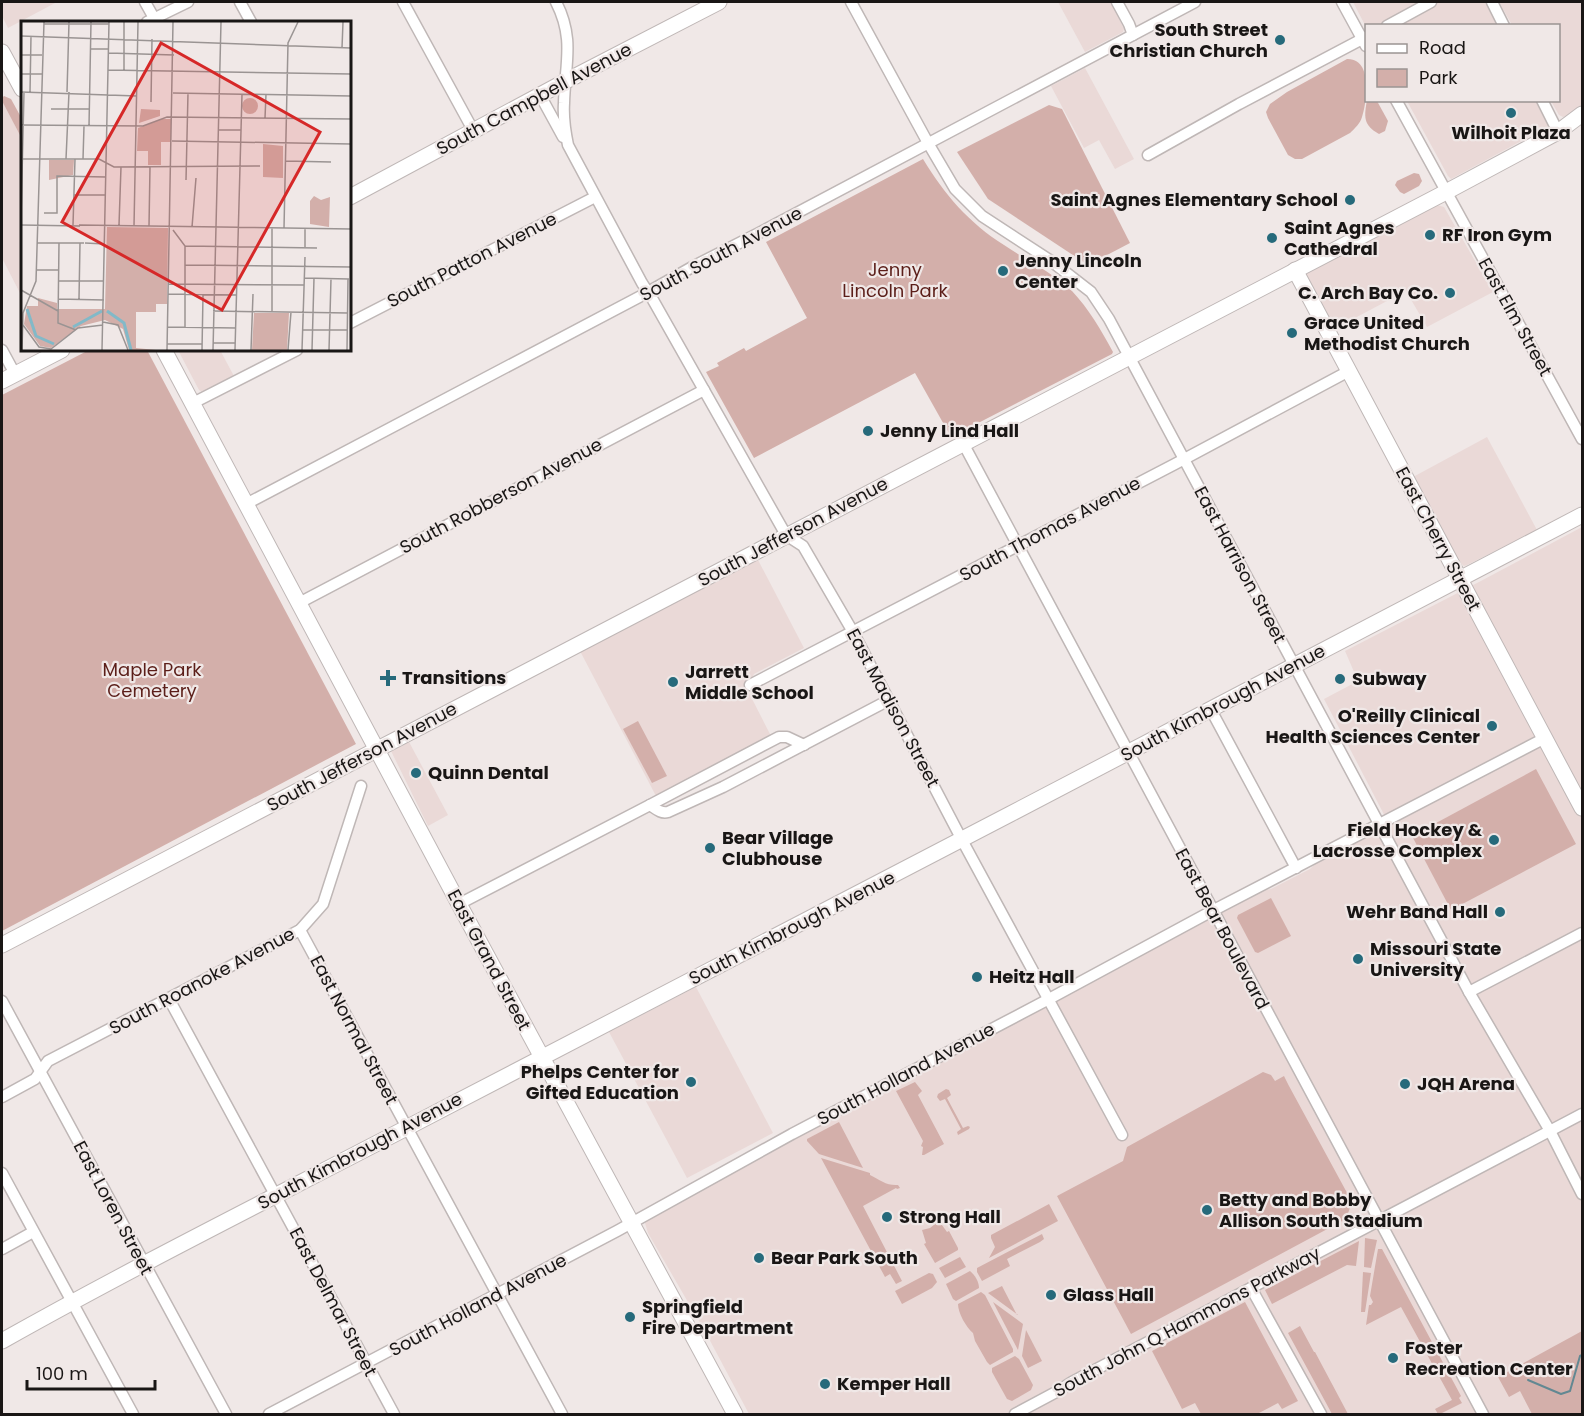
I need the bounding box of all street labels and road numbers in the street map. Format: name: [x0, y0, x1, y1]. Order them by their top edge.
street label: South Campbell Avenue: [432, 36, 636, 161]
street label: South South Avenue: [635, 200, 806, 307]
street label: South Patton Avenue: [383, 206, 561, 313]
street label: East Elm Street: [1473, 253, 1558, 380]
street label: South Robberson Avenue: [395, 431, 606, 560]
street label: East Cherry Street: [1390, 462, 1487, 615]
street label: South Thomas Avenue: [955, 470, 1145, 587]
street label: South Jefferson Avenue: [693, 471, 892, 592]
street label: East Harrison Street: [1188, 482, 1292, 648]
street label: East Madison Street: [841, 624, 946, 791]
street label: South Kimbrough Avenue: [1116, 638, 1329, 767]
street label: South Jefferson Avenue: [262, 696, 461, 817]
street label: East Bear Boulevard: [1169, 844, 1275, 1014]
street label: South Kimbrough Avenue: [684, 865, 899, 991]
street label: East Grand Street: [442, 885, 537, 1035]
street label: South Roanoke Avenue: [105, 921, 299, 1040]
street label: East Normal Street: [305, 951, 404, 1109]
street label: South Holland Avenue: [813, 1016, 999, 1131]
street label: South Kimbrough Avenue: [253, 1086, 466, 1215]
street label: East Loren Street: [68, 1136, 159, 1279]
street label: East Delmar Street: [284, 1223, 383, 1381]
street label: South John Q Hammons Parkway: [1049, 1240, 1325, 1403]
street label: South Holland Avenue: [385, 1247, 571, 1362]

